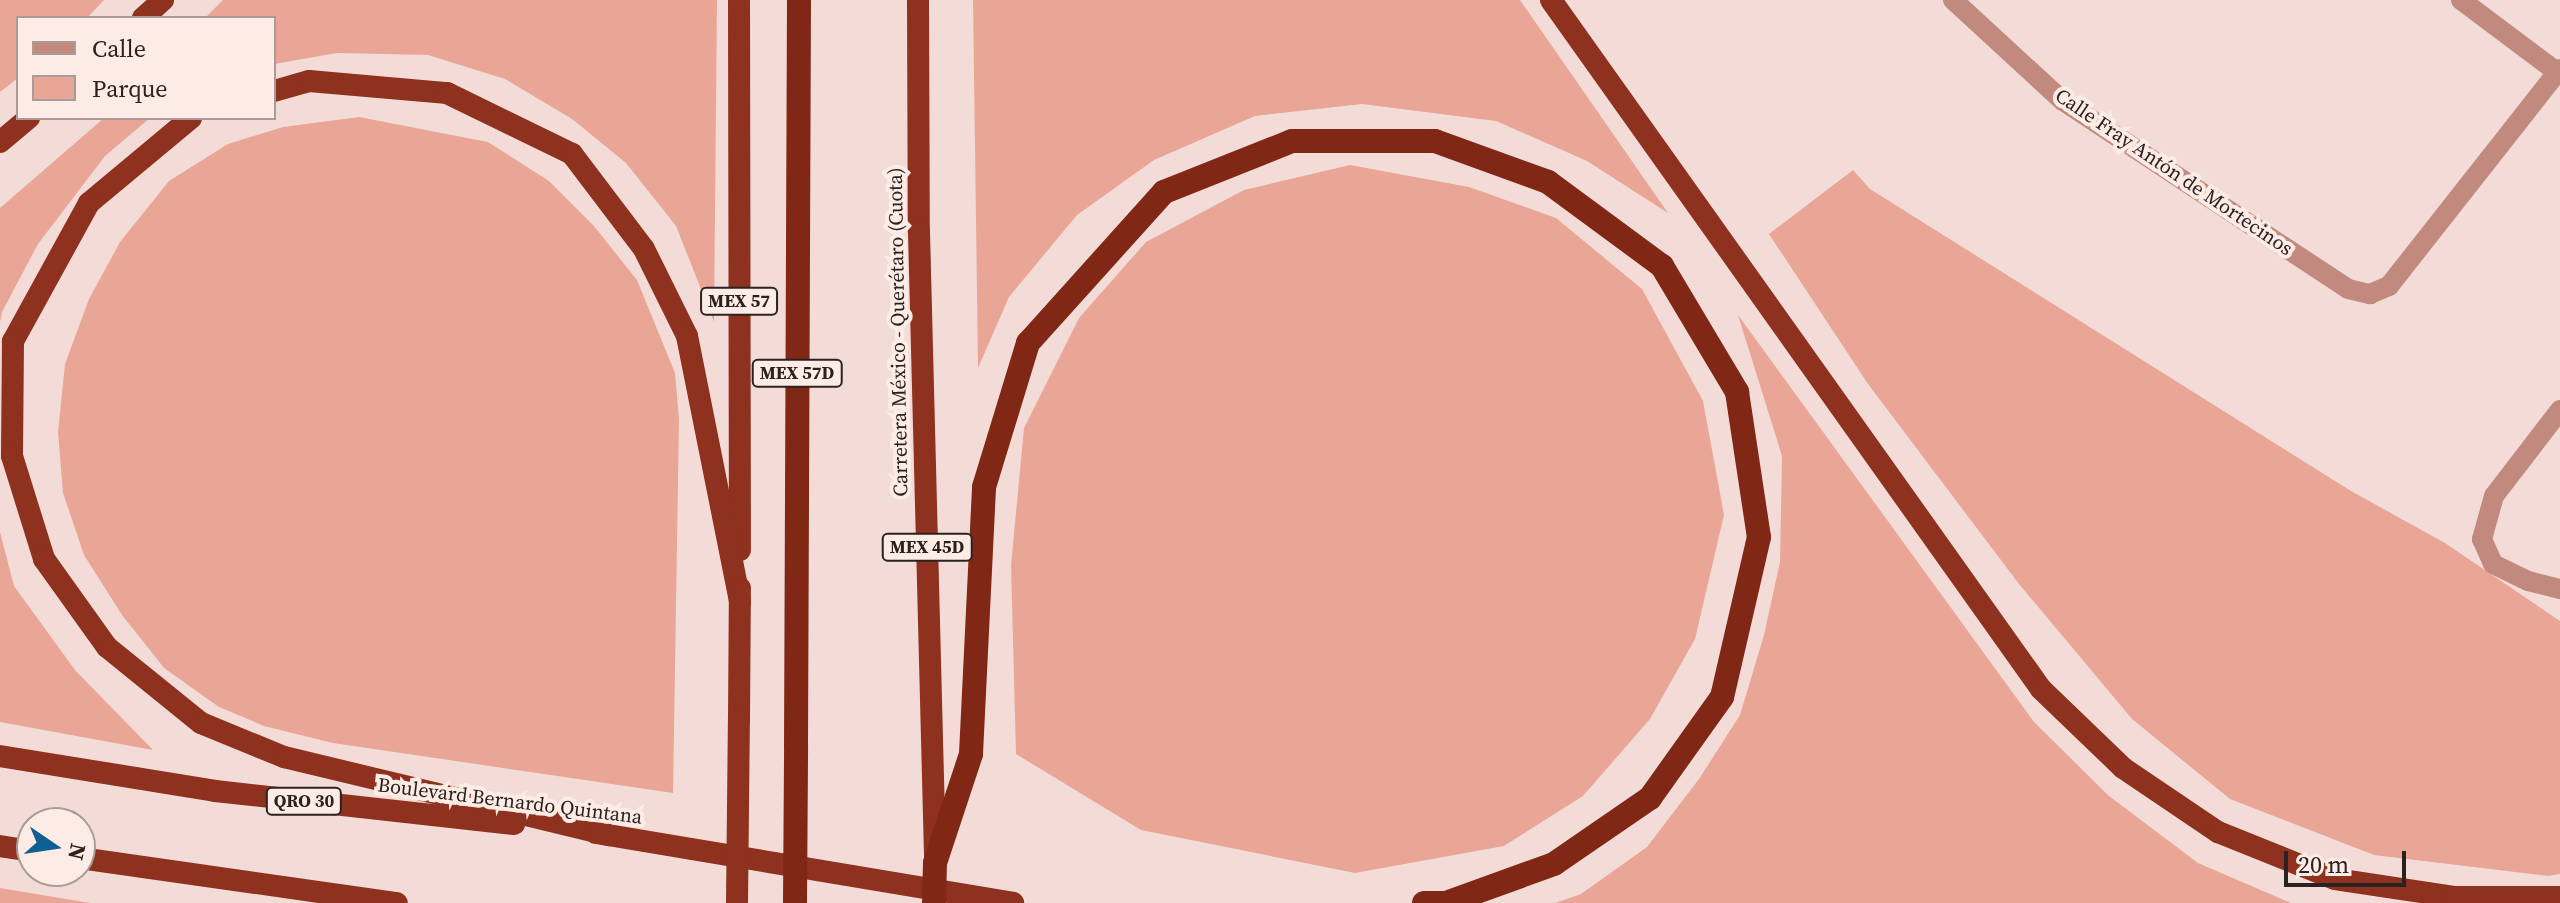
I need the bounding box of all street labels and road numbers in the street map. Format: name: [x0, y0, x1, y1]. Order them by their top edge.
street label: Calle Fray Antón de Mortecinos: [2051, 83, 2297, 261]
street label: Carretera México - Querétaro (Cuota): [883, 167, 913, 497]
road number: MEX 57: [699, 287, 779, 315]
road number: MEX 57D: [751, 359, 843, 387]
road number: MEX 45D: [881, 533, 973, 561]
street label: Boulevard Bernardo Quintana: [376, 773, 644, 829]
road number: QRO 30: [264, 787, 344, 815]

